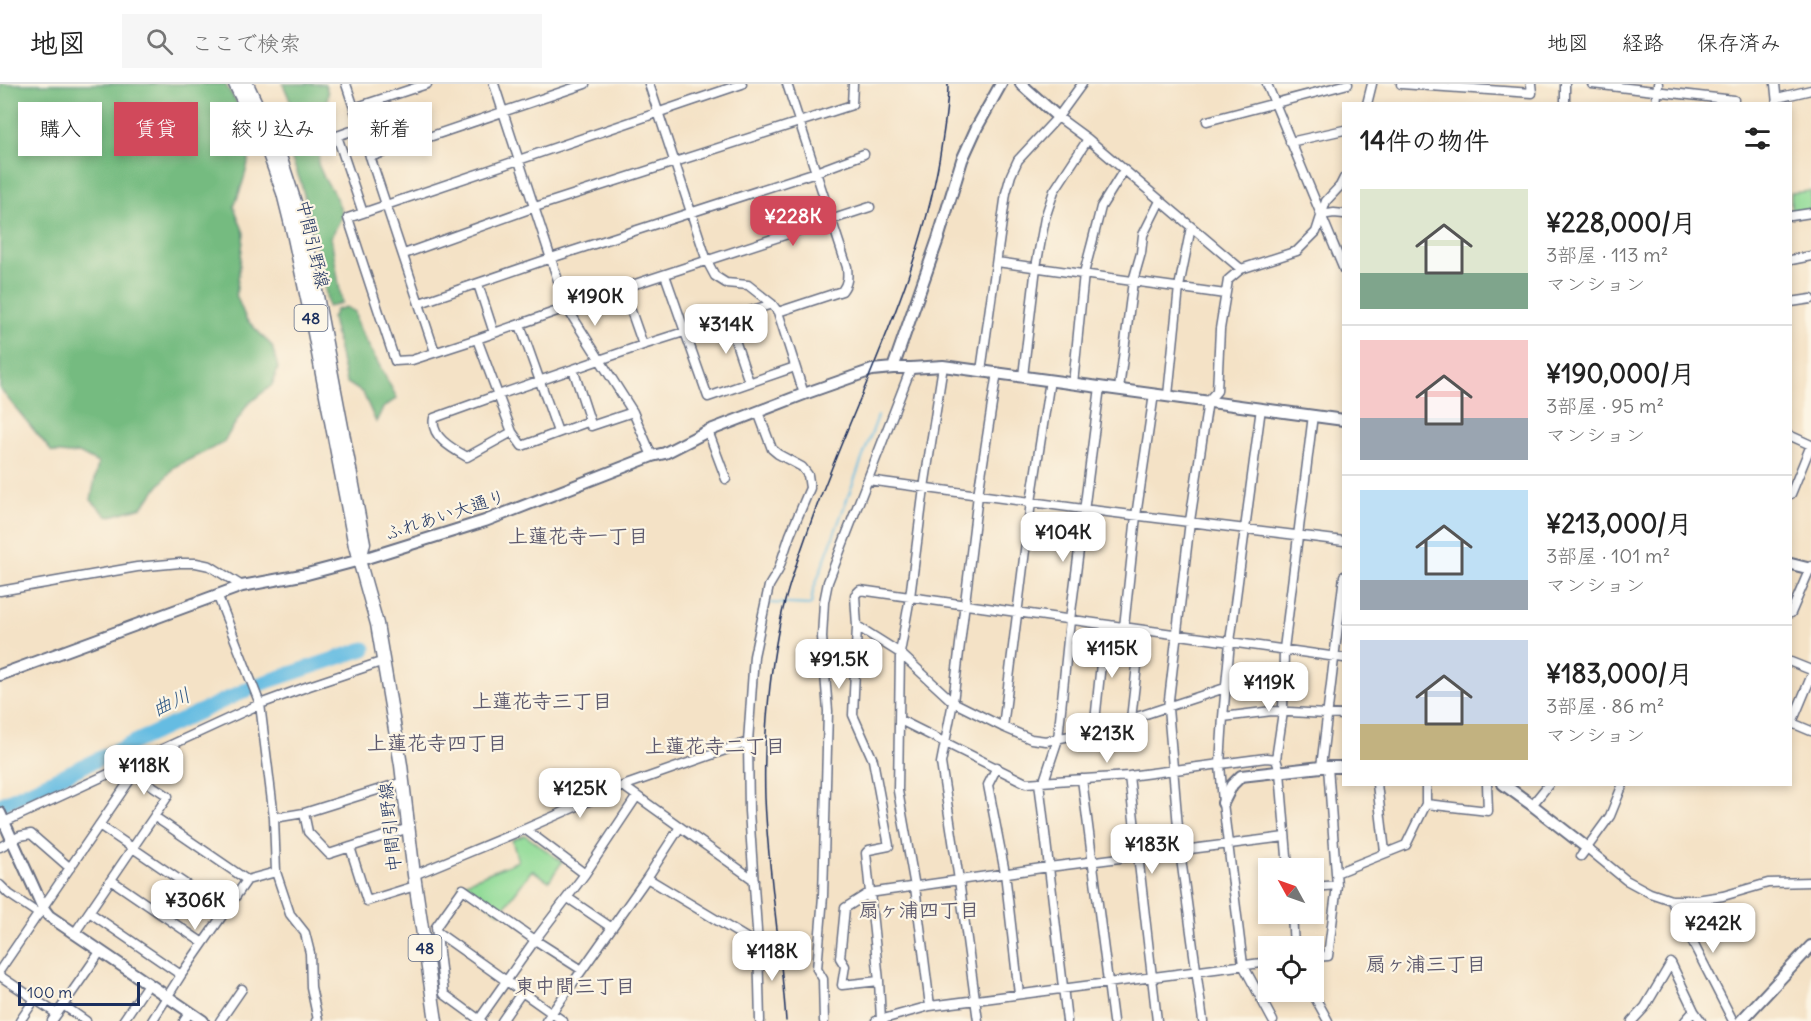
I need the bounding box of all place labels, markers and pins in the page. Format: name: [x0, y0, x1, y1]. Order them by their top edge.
pin: ¥228K: [751, 196, 835, 247]
pin: ¥190K: [553, 276, 637, 327]
pin: ¥314K: [684, 304, 768, 355]
pin: ¥104K: [1021, 512, 1105, 563]
pin: ¥115K: [1070, 628, 1154, 679]
pin: ¥91.5K: [790, 639, 888, 690]
pin: ¥119K: [1227, 662, 1311, 713]
pin: ¥213K: [1065, 713, 1149, 764]
pin: ¥118K: [102, 745, 186, 796]
pin: ¥125K: [538, 768, 622, 819]
pin: ¥183K: [1110, 824, 1194, 875]
pin: ¥306K: [153, 880, 237, 931]
pin: ¥242K: [1671, 903, 1755, 954]
pin: ¥118K: [730, 931, 814, 982]

